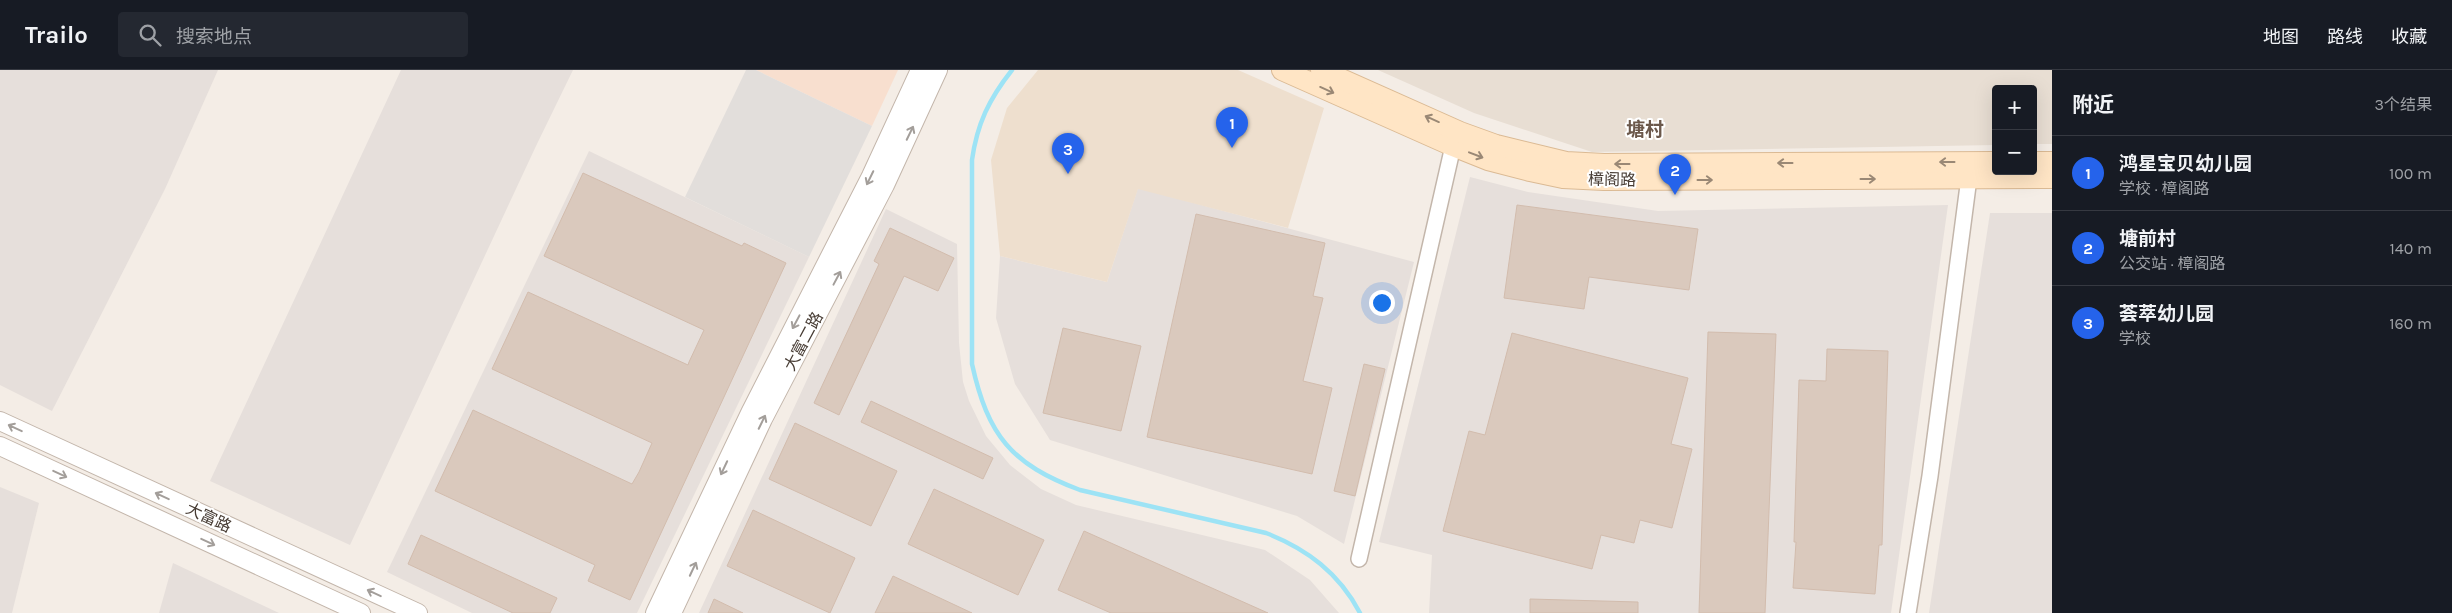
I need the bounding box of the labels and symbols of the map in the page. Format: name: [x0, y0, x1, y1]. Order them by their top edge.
one-way arrow: [1319, 85, 1334, 95]
pin: 1: [1216, 107, 1248, 148]
one-way arrow: [1425, 114, 1440, 123]
district label: 塘村: [1626, 119, 1664, 141]
one-way arrow: [906, 126, 916, 141]
pin: 3: [1052, 133, 1084, 174]
one-way arrow: [1467, 151, 1483, 160]
pin: 2: [1659, 154, 1691, 195]
one-way arrow: [1939, 157, 1956, 167]
one-way arrow: [1777, 158, 1793, 168]
one-way arrow: [1614, 159, 1630, 169]
one-way arrow: [865, 170, 875, 185]
street label: 樟阁路: [1588, 170, 1636, 189]
one-way arrow: [1859, 174, 1875, 184]
one-way arrow: [1696, 175, 1713, 185]
one-way arrow: [832, 270, 842, 285]
your location: [1369, 290, 1395, 316]
street label: 大富二路: [780, 309, 827, 374]
one-way arrow: [791, 314, 800, 329]
one-way arrow: [758, 415, 767, 430]
one-way arrow: [8, 423, 23, 432]
one-way arrow: [719, 460, 728, 475]
one-way arrow: [52, 470, 67, 479]
one-way arrow: [155, 490, 170, 500]
street label: 大富路: [183, 499, 235, 536]
one-way arrow: [200, 538, 215, 548]
one-way arrow: [688, 562, 698, 577]
one-way arrow: [367, 587, 382, 597]

